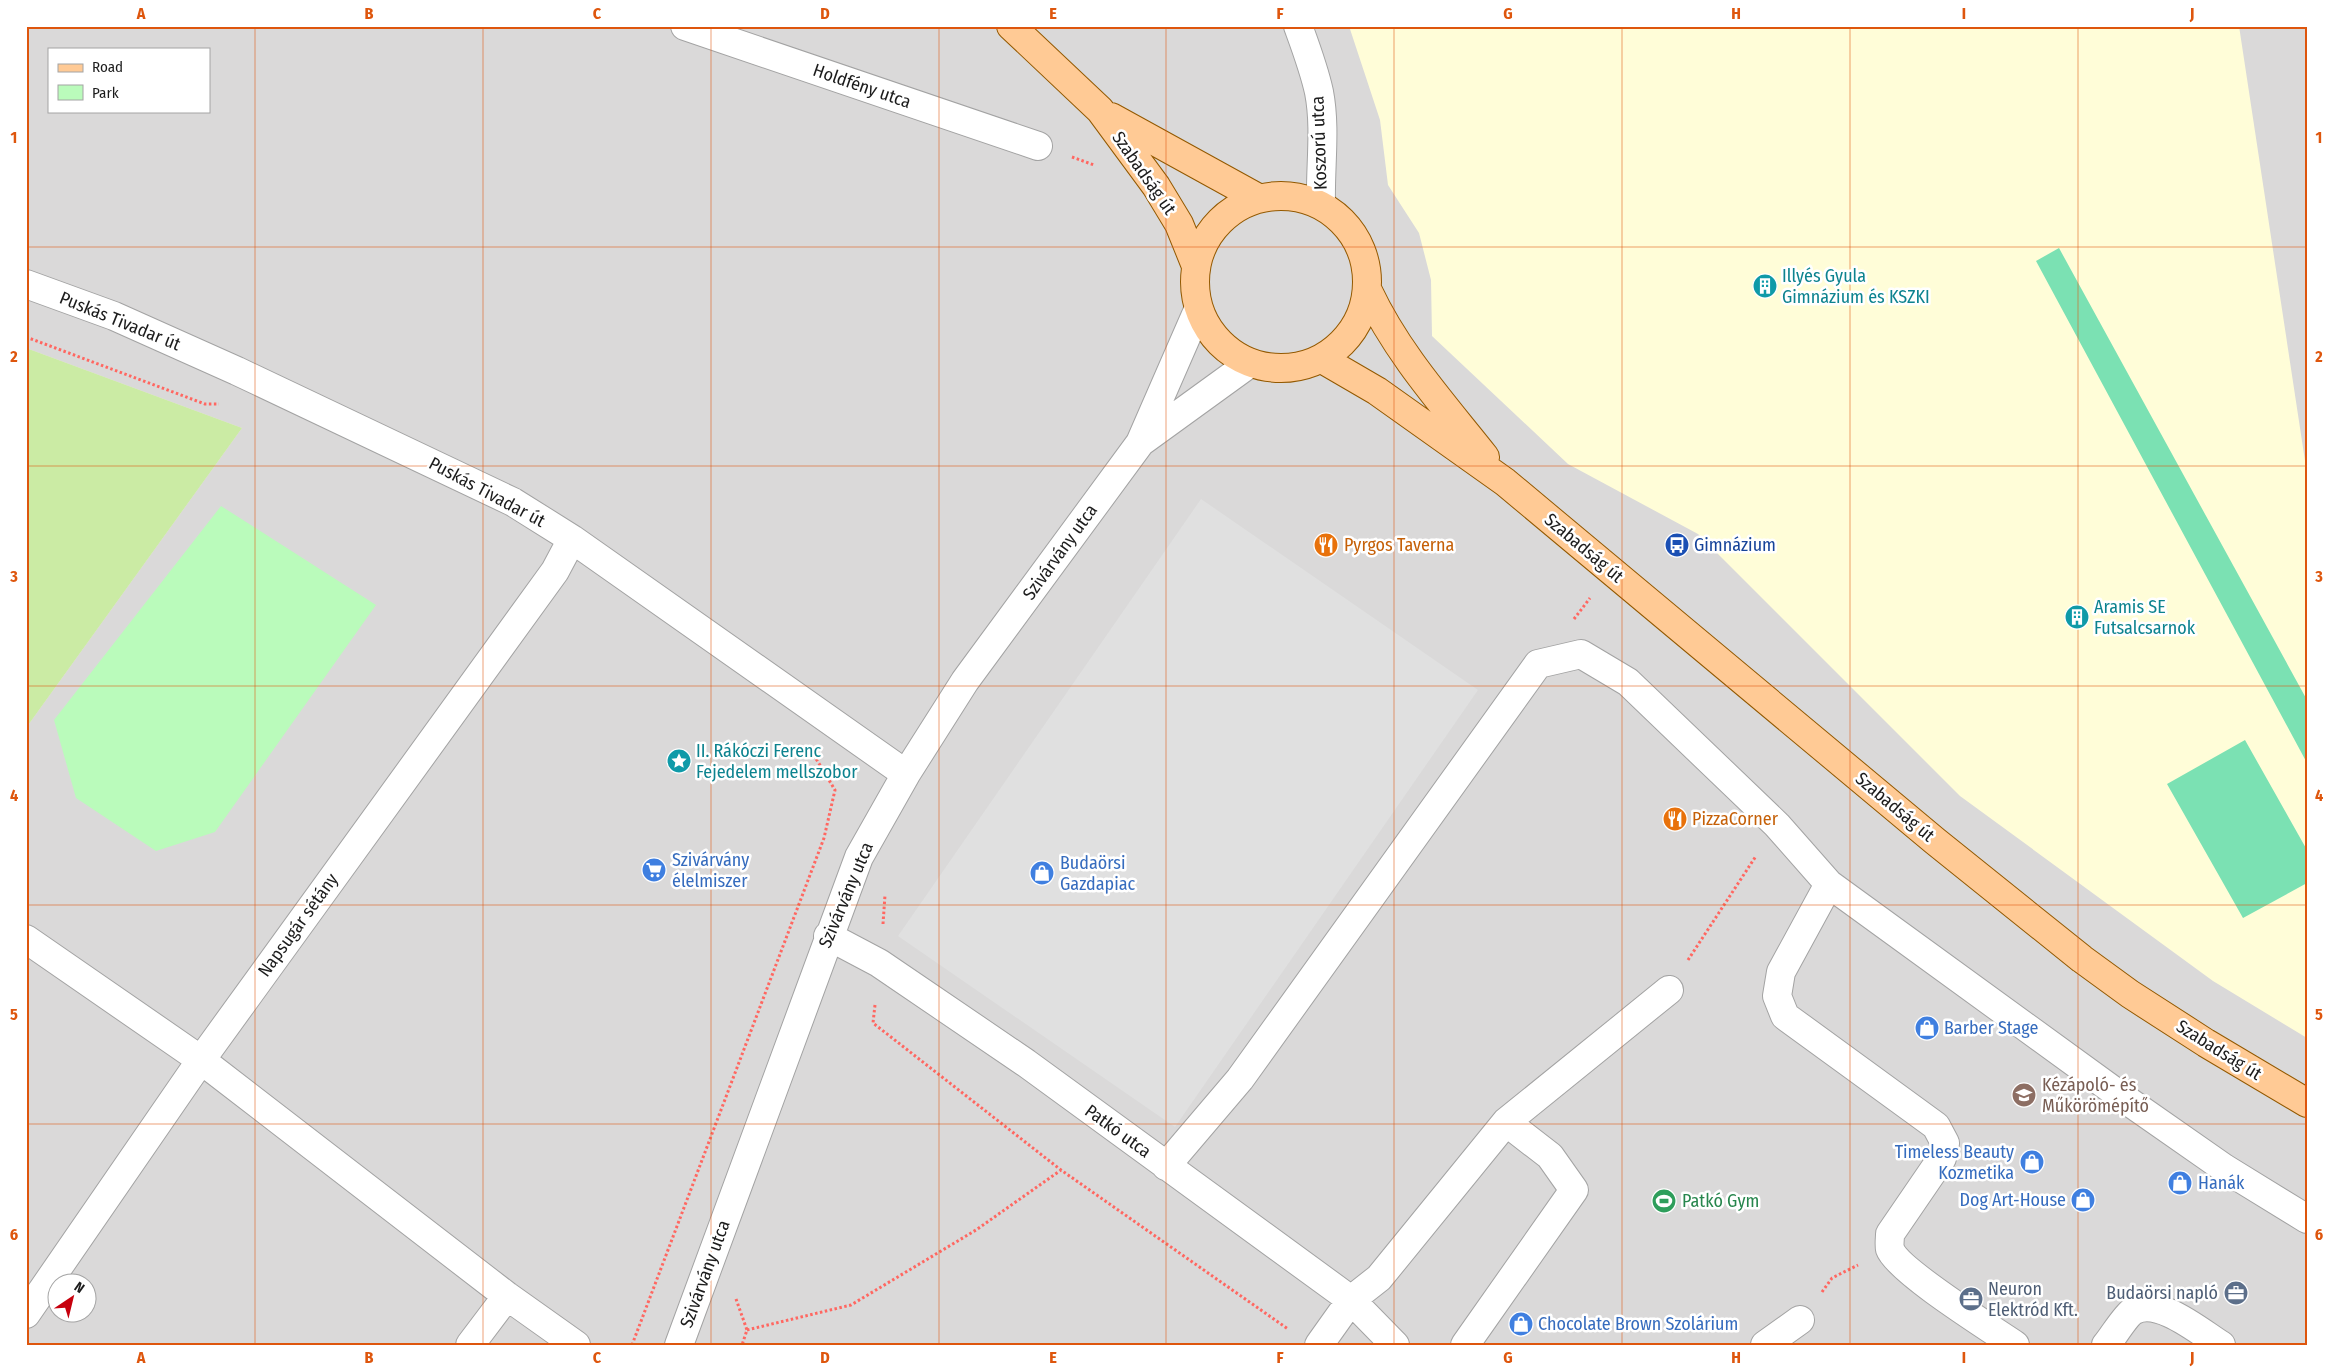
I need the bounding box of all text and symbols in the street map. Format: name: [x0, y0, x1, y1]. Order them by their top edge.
text: A: [136, 4, 146, 23]
text: B: [365, 4, 374, 23]
text: C: [593, 4, 602, 23]
text: D: [820, 4, 830, 23]
text: E: [1049, 4, 1057, 23]
text: F: [1276, 4, 1284, 23]
text: G: [1503, 4, 1513, 23]
text: H: [1731, 4, 1741, 23]
text: I: [1962, 4, 1966, 23]
text: J: [2189, 4, 2194, 23]
legend: [48, 48, 210, 112]
text: Road: [92, 58, 123, 76]
street label: Holdfény utca: [810, 59, 914, 113]
text: Park: [92, 84, 119, 102]
street label: Koszorú utca: [1306, 95, 1332, 190]
street label: Szabadság út: [1107, 127, 1181, 219]
text: 1: [11, 128, 17, 147]
text: 1: [2316, 128, 2322, 147]
place label: Illyés Gyula Gimnázium és KSZKI: [1782, 265, 1930, 308]
building icon: Illyés Gyula Gimnázium és KSZKI: [1752, 273, 1778, 299]
street label: Puskás Tivadar út: [56, 287, 184, 355]
text: 2: [9, 347, 18, 366]
text: 2: [2314, 347, 2323, 366]
street label: Puskás Tivadar út: [425, 452, 549, 532]
street label: Szivárvány utca: [1018, 500, 1102, 604]
street label: Szabadság út: [1540, 509, 1628, 588]
restaurant icon: Pyrgos Taverna: [1313, 532, 1339, 558]
bus stop icon: Gimnázium: [1664, 532, 1690, 558]
place label: Pyrgos Taverna: [1344, 534, 1455, 556]
place label: Gimnázium: [1694, 534, 1776, 556]
text: 3: [9, 567, 18, 586]
text: 3: [2314, 567, 2323, 586]
place label: Aramis SE Futsalcsarnok: [2094, 596, 2196, 639]
building icon: Aramis SE Futsalcsarnok: [2064, 604, 2090, 630]
place label: II. Rákóczi Ferenc Fejedelem mellszobor: [696, 740, 858, 783]
place icon: II. Rákóczi Ferenc Fejedelem mellszobor: [666, 748, 692, 774]
street label: Szabadság út: [1851, 768, 1939, 847]
text: 4: [10, 786, 18, 805]
text: 4: [2315, 786, 2323, 805]
restaurant icon: PizzaCorner: [1662, 806, 1688, 832]
place label: PizzaCorner: [1692, 808, 1779, 830]
street label: Szivárvány utca: [814, 839, 878, 951]
place label: Szivárvány élelmiszer: [672, 849, 749, 892]
place label: Budaörsi Gazdapiac: [1060, 852, 1136, 895]
supermarket icon: Szivárvány élelmiszer: [641, 857, 667, 883]
shop icon: Budaörsi Gazdapiac: [1029, 860, 1055, 886]
street label: Napsugár sétány: [253, 869, 343, 981]
text: 5: [10, 1005, 18, 1024]
text: 5: [2315, 1005, 2323, 1024]
shop icon: Barber Stage: [1914, 1015, 1940, 1041]
street label: Szabadság út: [2172, 1015, 2266, 1085]
place label: Barber Stage: [1944, 1017, 2038, 1039]
place label: Kézápoló- és Műkörömépítő: [2042, 1074, 2149, 1117]
school or university icon: Kézápoló- és Műkörömépítő: [2011, 1082, 2037, 1108]
street label: Patkó utca: [1081, 1100, 1156, 1162]
place label: Timeless Beauty Kozmetika: [1895, 1141, 2014, 1184]
shop icon: Timeless Beauty Kozmetika: [2019, 1149, 2045, 1175]
shop icon: Hanák: [2167, 1170, 2193, 1196]
place label: Hanák: [2198, 1172, 2245, 1194]
shop icon: Dog Art-House: [2070, 1187, 2096, 1213]
sports icon: Patkó Gym: [1651, 1188, 1677, 1214]
place label: Dog Art-House: [1959, 1189, 2066, 1211]
place label: Patkó Gym: [1682, 1190, 1759, 1212]
street label: Szivárvány utca: [675, 1217, 735, 1331]
text: 6: [10, 1225, 18, 1244]
text: 6: [2315, 1225, 2323, 1244]
north arrow: [48, 1274, 98, 1324]
text: N: [71, 1278, 87, 1297]
place label: Neuron Elektród Kft.: [1988, 1278, 2078, 1321]
office icon: Budaörsi napló: [2223, 1280, 2249, 1306]
place label: Budaörsi napló: [2106, 1282, 2218, 1304]
office icon: Neuron Elektród Kft.: [1958, 1286, 1984, 1312]
shop icon: Chocolate Brown Szolárium: [1508, 1311, 1534, 1337]
place label: Chocolate Brown Szolárium: [1538, 1313, 1738, 1335]
text: A: [136, 1348, 146, 1367]
text: B: [365, 1348, 374, 1367]
text: C: [593, 1348, 602, 1367]
text: D: [820, 1348, 830, 1367]
text: E: [1049, 1348, 1057, 1367]
text: F: [1276, 1348, 1284, 1367]
text: G: [1503, 1348, 1513, 1367]
text: H: [1731, 1348, 1741, 1367]
text: I: [1962, 1348, 1966, 1367]
text: J: [2189, 1348, 2194, 1367]

